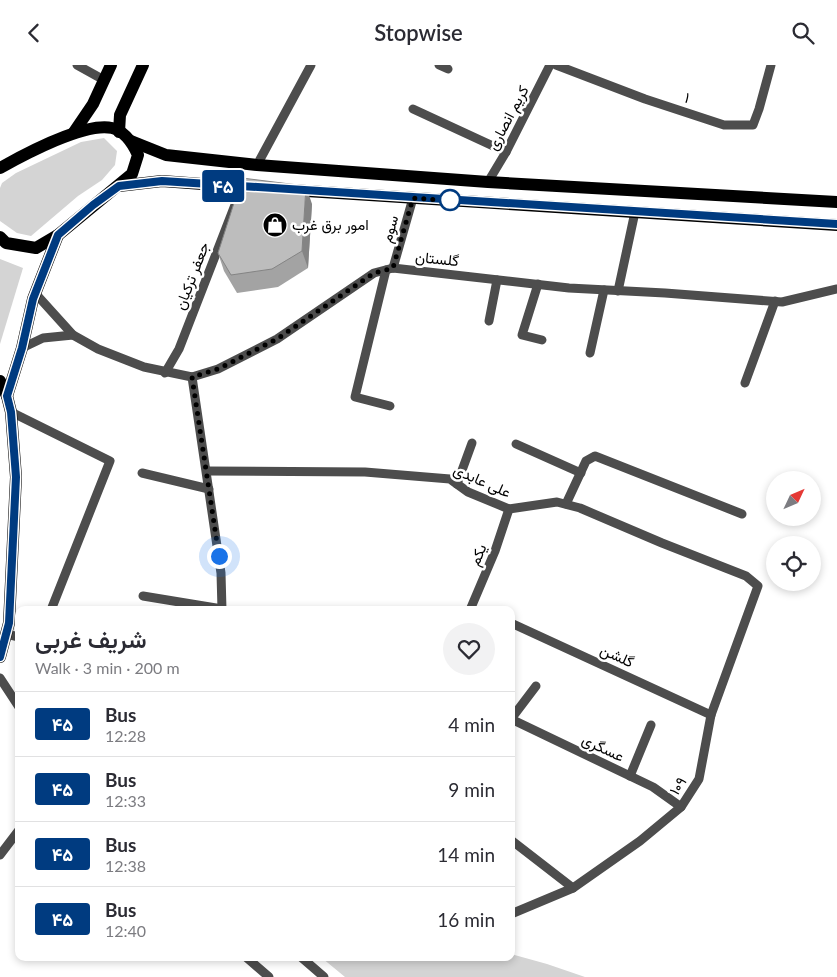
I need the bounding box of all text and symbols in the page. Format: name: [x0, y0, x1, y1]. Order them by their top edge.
icon: back: [20, 19, 48, 47]
text: Stopwise: [374, 19, 463, 46]
icon: search: [789, 19, 817, 47]
street label: کریم انصاری: [483, 82, 534, 154]
street label: ۱: [682, 88, 692, 106]
line badge: ۴۵: [200, 170, 246, 202]
text: ۴۵: [212, 175, 234, 197]
unlabelled marker: [439, 189, 461, 211]
shop icon: امور برق غرب: [262, 212, 288, 238]
street label: سوم: [377, 213, 403, 245]
place label: امور برق غرب: [292, 215, 369, 234]
street label: جعفر ترکیان: [170, 239, 213, 312]
street label: گلستان: [414, 247, 460, 270]
street label: علی عابدی: [450, 459, 514, 503]
north arrow: [766, 471, 821, 526]
map controls: [766, 471, 821, 591]
button: locate: [766, 536, 821, 591]
street label: یکم: [465, 541, 491, 569]
your location: [207, 544, 232, 569]
button: heart: [443, 623, 495, 675]
text: شریف غربی: [35, 624, 147, 653]
street label: گلشن: [597, 640, 637, 672]
text: Walk · 3 min · 200 m: [35, 658, 180, 677]
text: Bus: [105, 703, 136, 726]
text: ۴۵: [52, 713, 73, 735]
text: 4 min: [448, 713, 495, 736]
text: 12:28: [105, 726, 146, 745]
street label: عسگری: [579, 730, 628, 767]
text: Bus: [105, 768, 136, 791]
street label: ۱۰۹: [665, 773, 690, 798]
text: ۴۵: [52, 778, 73, 800]
text: 9 min: [448, 778, 495, 801]
text: 12:33: [105, 791, 146, 810]
text: Bus: [105, 833, 136, 856]
text: ۴۵: [52, 843, 73, 865]
text: 14 min: [437, 843, 495, 866]
text: 12:38: [105, 856, 146, 875]
text: Bus: [105, 898, 136, 921]
text: ۴۵: [52, 908, 73, 930]
text: 16 min: [437, 908, 495, 931]
text: 12:40: [105, 921, 146, 940]

